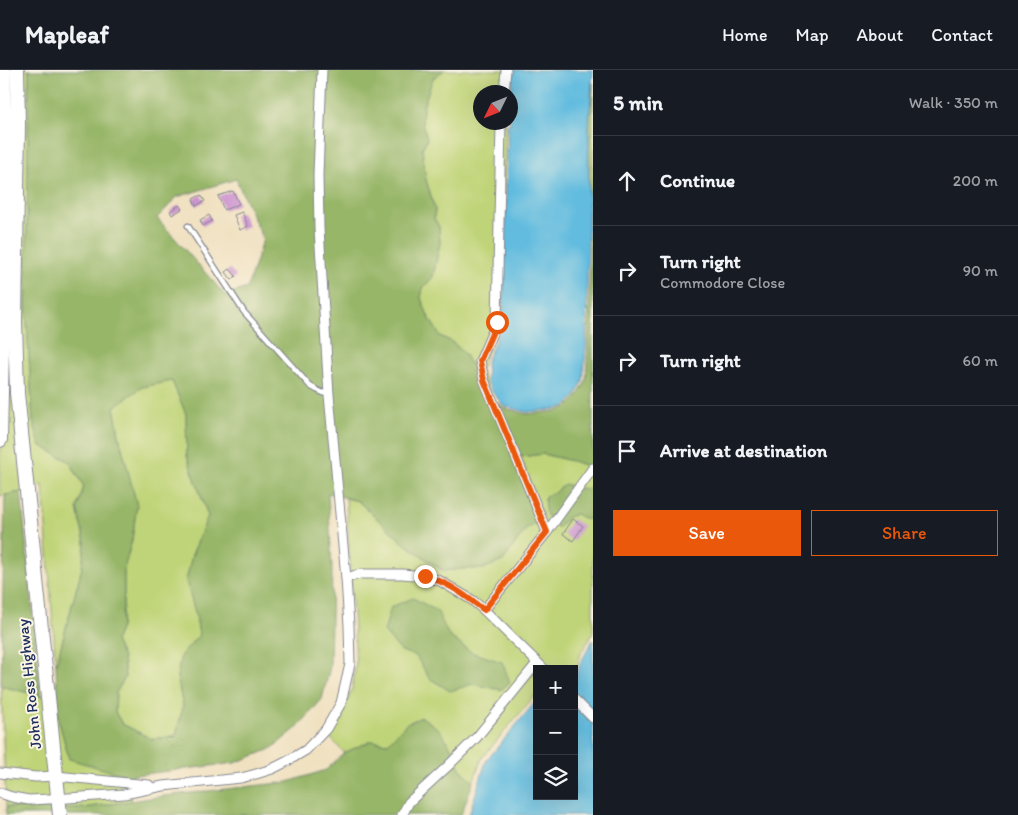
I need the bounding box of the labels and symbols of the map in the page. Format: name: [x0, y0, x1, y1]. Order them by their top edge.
north arrow: [473, 85, 518, 130]
route start: [486, 311, 509, 334]
route end: [414, 565, 437, 588]
street label: John Ross Highway: [13, 617, 45, 750]

